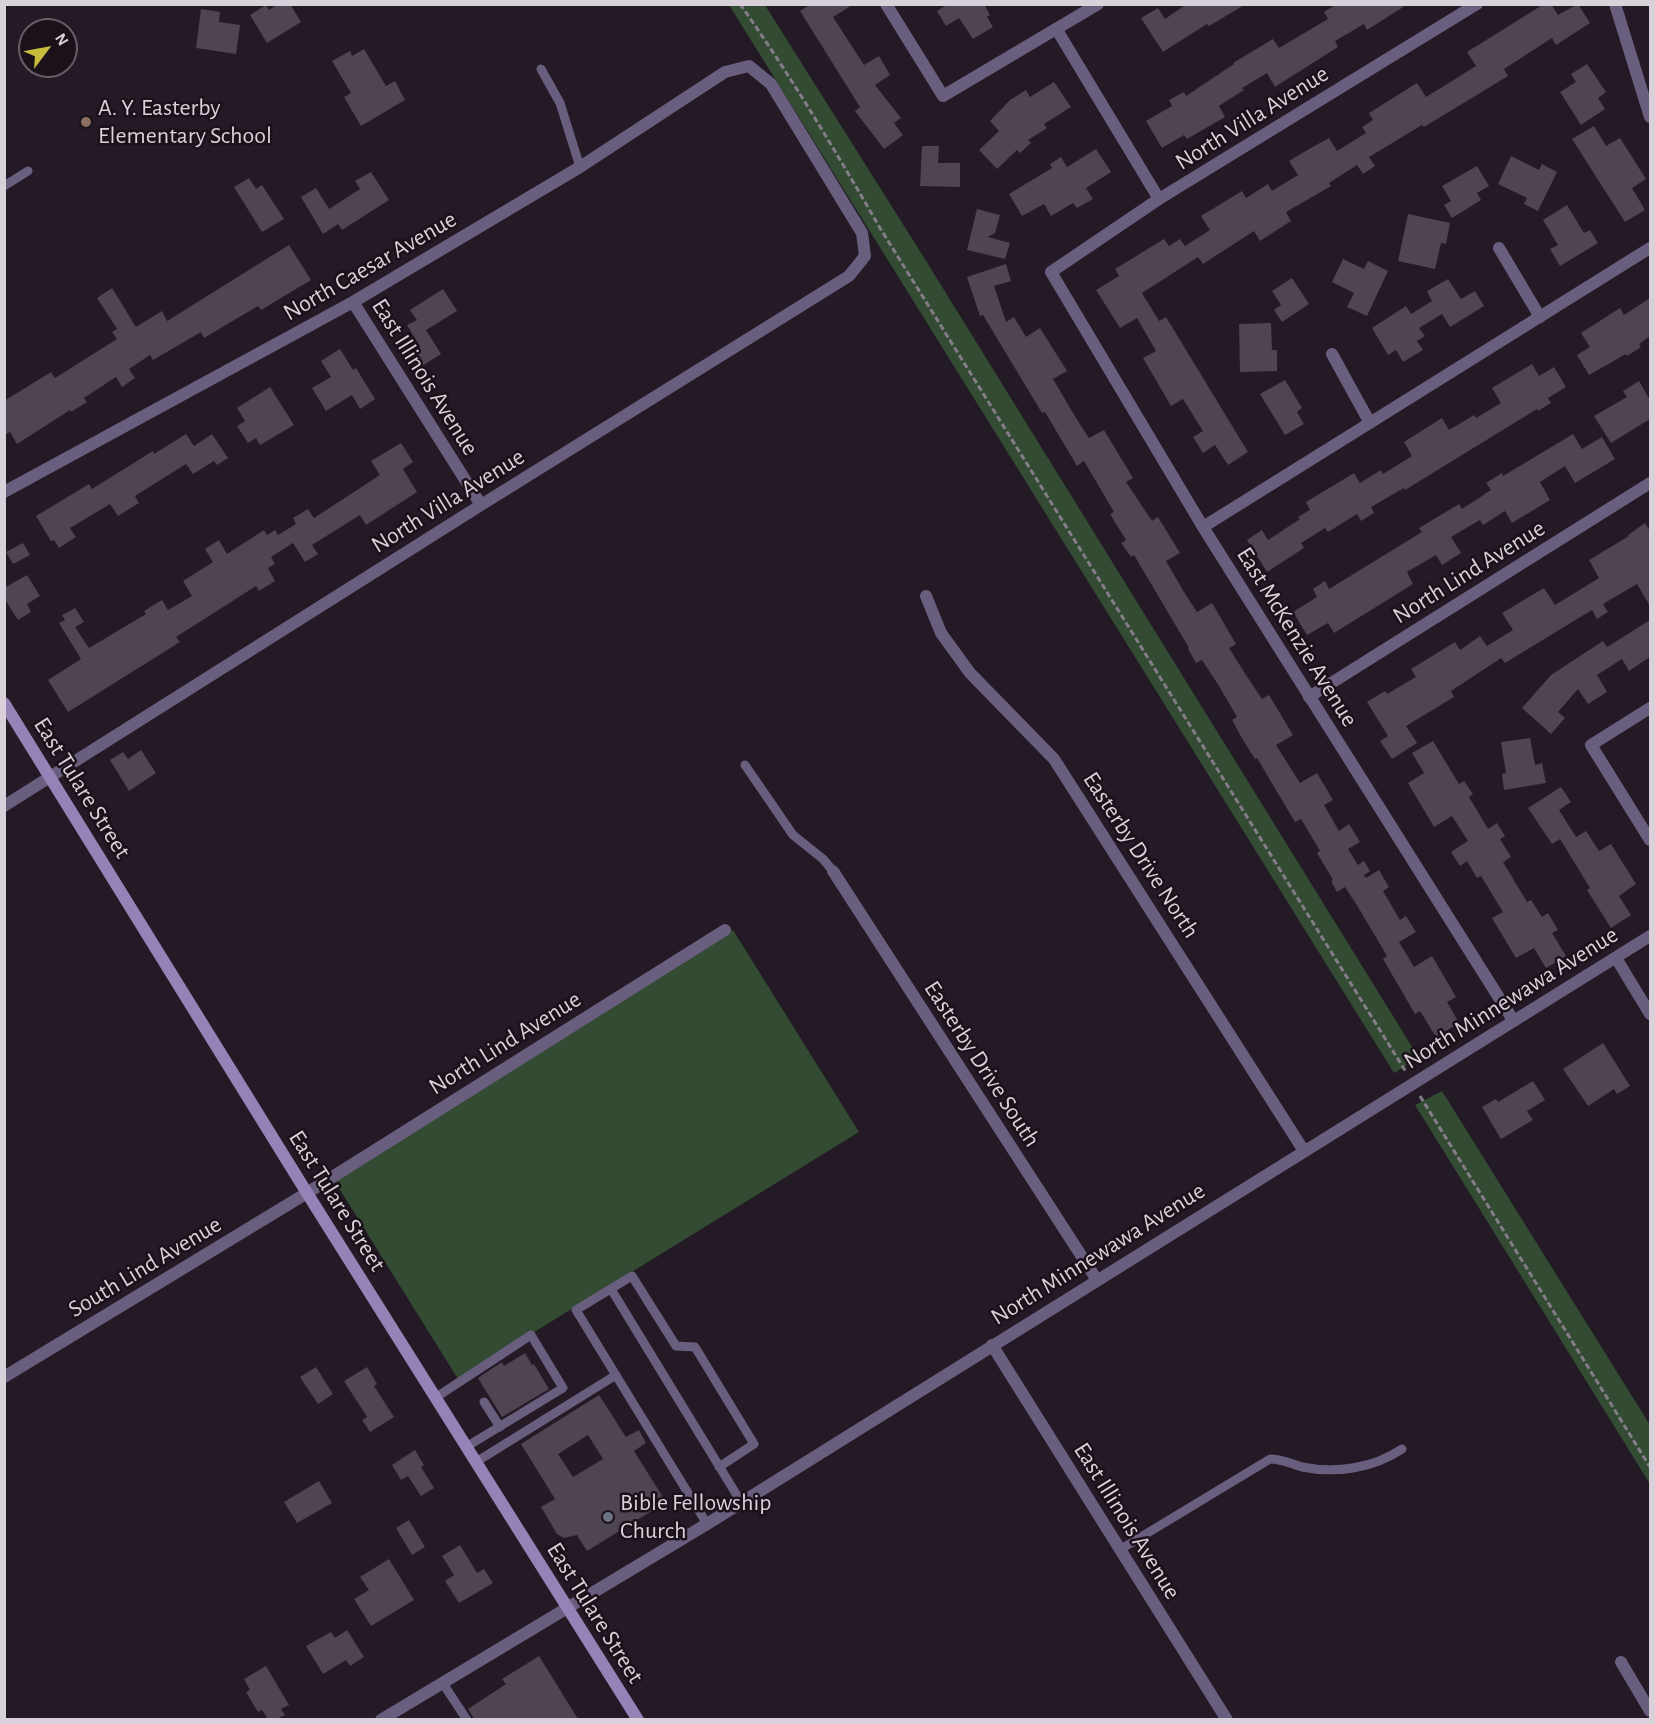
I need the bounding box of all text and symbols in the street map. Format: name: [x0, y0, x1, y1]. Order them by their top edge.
north arrow: [18, 18, 78, 78]
text: N: [52, 31, 71, 48]
street label: North Villa Avenue: [1170, 59, 1334, 177]
place label: A. Y. Easterby Elementary School: [98, 94, 272, 150]
marker: A. Y. Easterby Elementary School: [79, 115, 93, 129]
street label: North Caesar Avenue: [278, 205, 462, 327]
street label: East Illinois Avenue: [365, 293, 485, 461]
street label: North Villa Avenue: [366, 442, 530, 560]
street label: North Lind Avenue: [1388, 514, 1550, 630]
street label: East McKenzie Avenue: [1230, 542, 1364, 732]
street label: East Tulare Street: [27, 712, 137, 864]
street label: Easterby Drive North: [1076, 766, 1206, 944]
street label: North Minnewawa Avenue: [1399, 920, 1623, 1076]
street label: Easterby Drive South: [918, 976, 1046, 1152]
street label: North Lind Avenue: [424, 985, 586, 1101]
street label: East Tulare Street: [282, 1125, 392, 1277]
street label: North Minnewawa Avenue: [986, 1176, 1210, 1332]
street label: South Lind Avenue: [63, 1210, 227, 1324]
street label: East Illinois Avenue: [1067, 1437, 1187, 1605]
place label: Bible Fellowship Church: [620, 1489, 771, 1545]
marker: Bible Fellowship Church: [601, 1510, 615, 1524]
street label: East Tulare Street: [540, 1537, 650, 1689]

